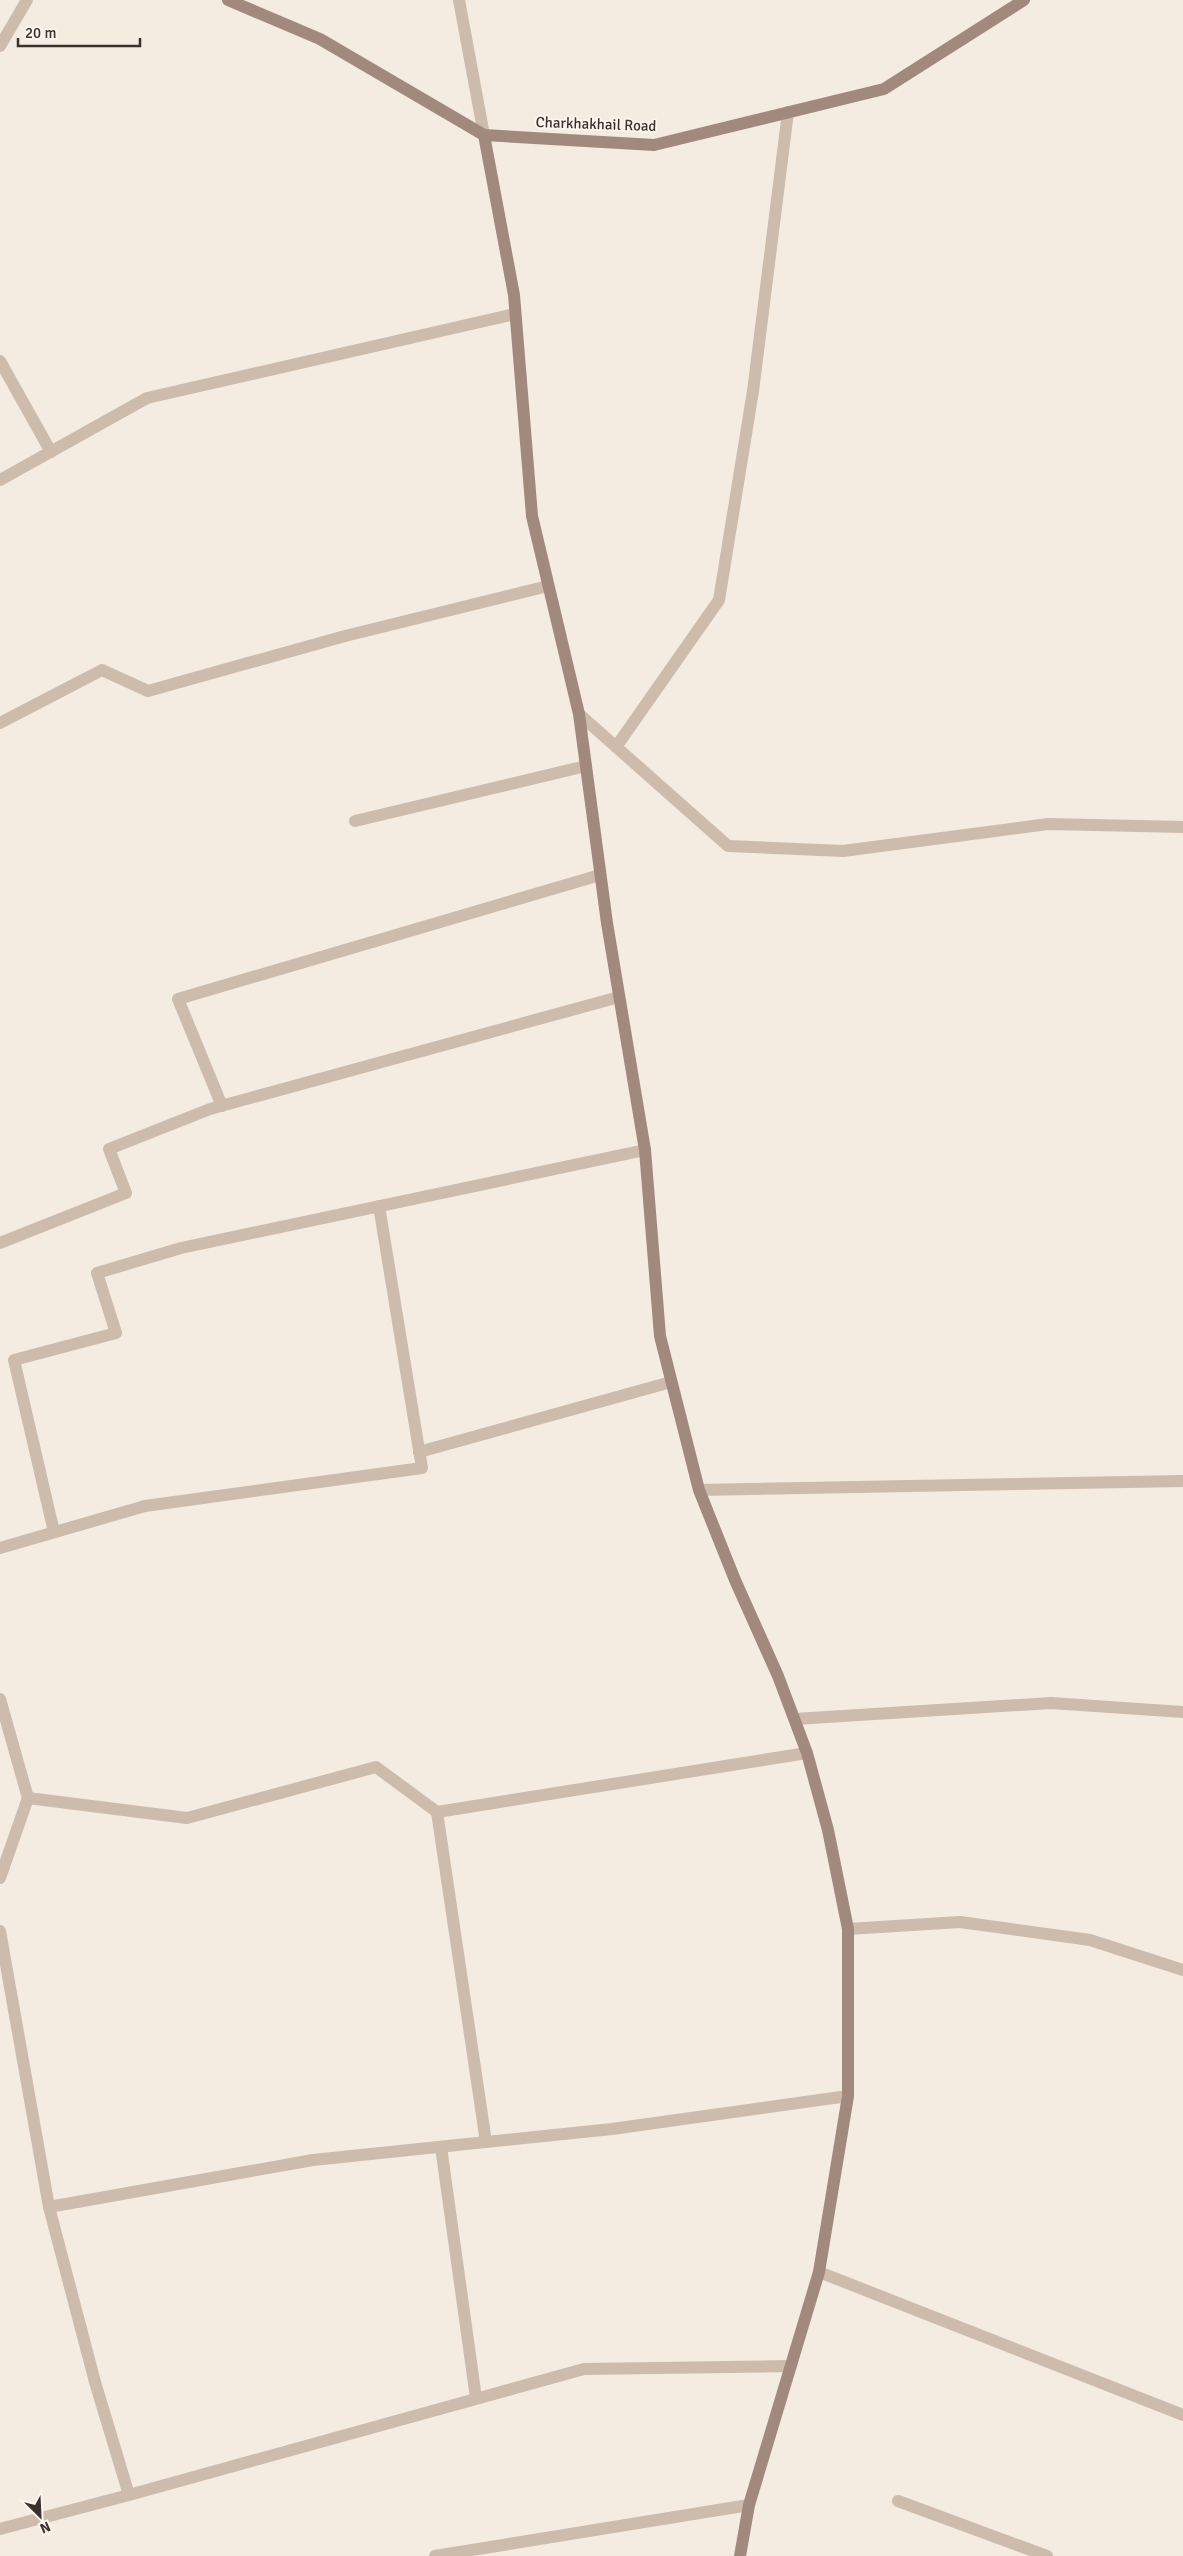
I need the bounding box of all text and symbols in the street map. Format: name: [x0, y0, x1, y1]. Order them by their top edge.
scale bar: [18, 15, 140, 47]
text: 20 m: [25, 24, 56, 42]
street label: Charkhakhail Road: [535, 113, 657, 135]
north arrow: [15, 2491, 65, 2541]
text: N: [37, 2518, 53, 2537]

